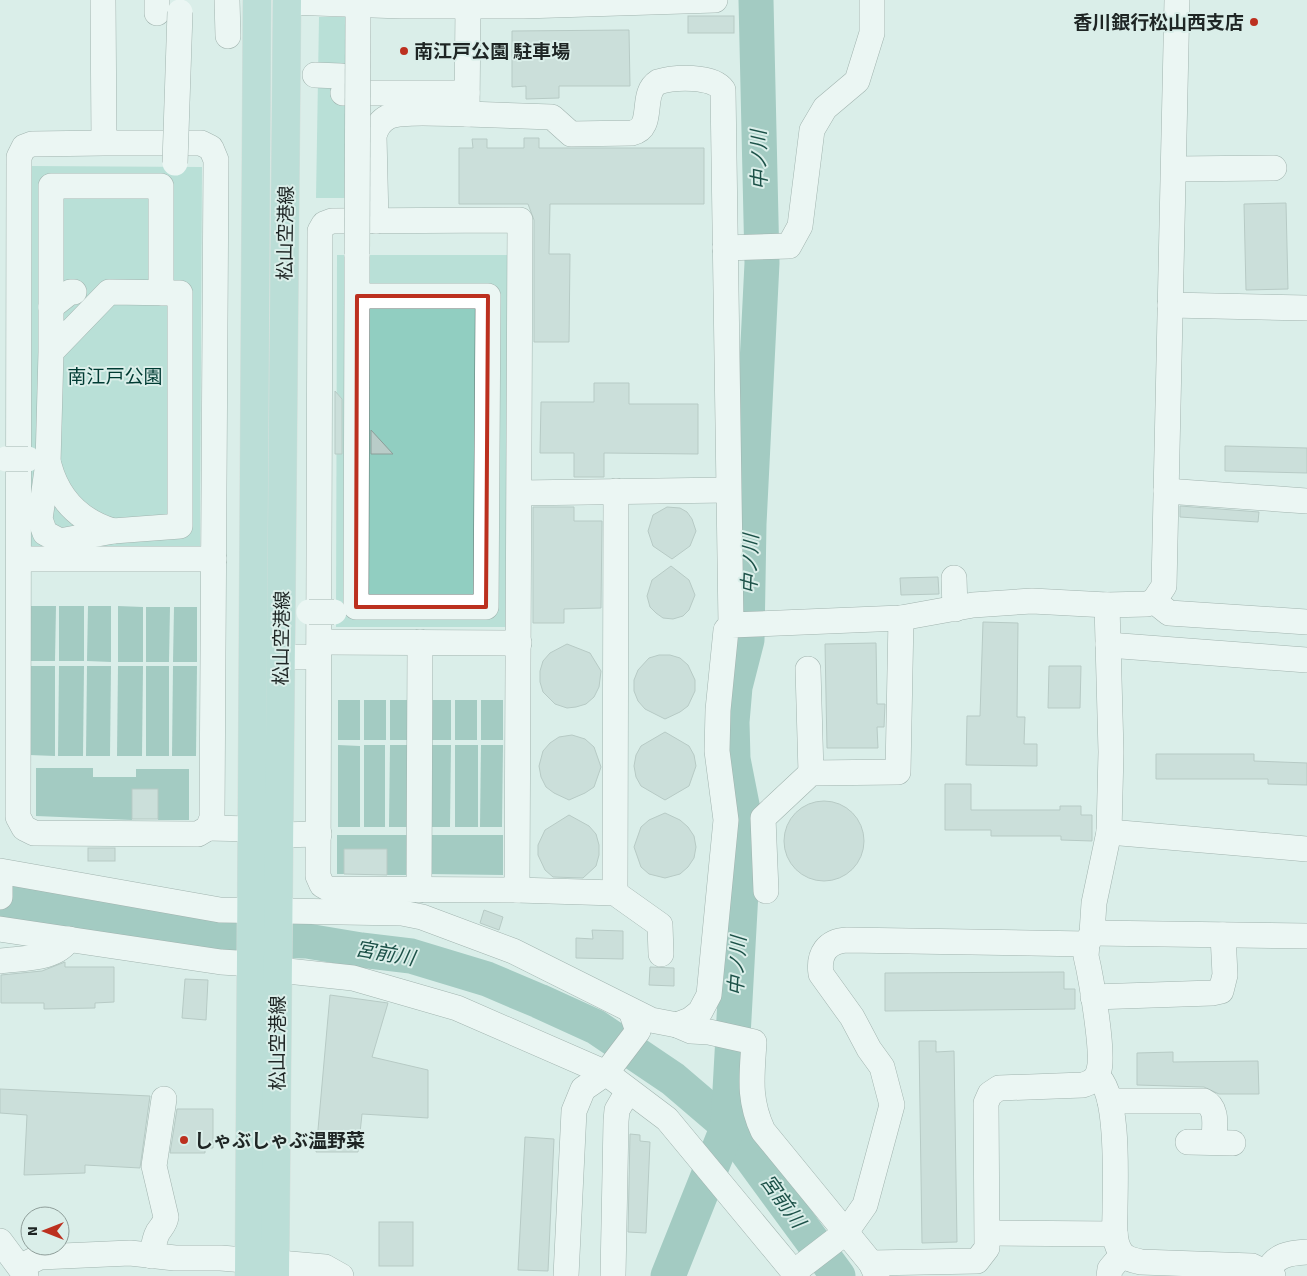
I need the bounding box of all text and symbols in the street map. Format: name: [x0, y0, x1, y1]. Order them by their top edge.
place label: 香川銀行松山西支店: [1073, 11, 1244, 35]
marker: 香川銀行松山西支店: [1248, 16, 1260, 28]
place label: 南江戸公園 駐車場: [414, 40, 570, 64]
marker: 南江戸公園 駐車場: [398, 45, 410, 57]
water label: 中ノ川: [746, 128, 773, 190]
street label: 松山空港線: [273, 185, 299, 281]
park label: 南江戸公園: [67, 365, 163, 389]
water label: 中ノ川: [737, 532, 764, 594]
street label: 松山空港線: [269, 590, 295, 686]
water label: 中ノ川: [723, 933, 752, 997]
water label: 宮前川: [353, 936, 419, 971]
street label: 松山空港線: [266, 995, 290, 1091]
place label: しゃぶしゃぶ温野菜: [194, 1129, 365, 1153]
marker: しゃぶしゃぶ温野菜: [178, 1134, 190, 1146]
water label: 宮前川: [755, 1170, 812, 1235]
north arrow: [20, 1206, 70, 1256]
text: N: [24, 1226, 41, 1236]

